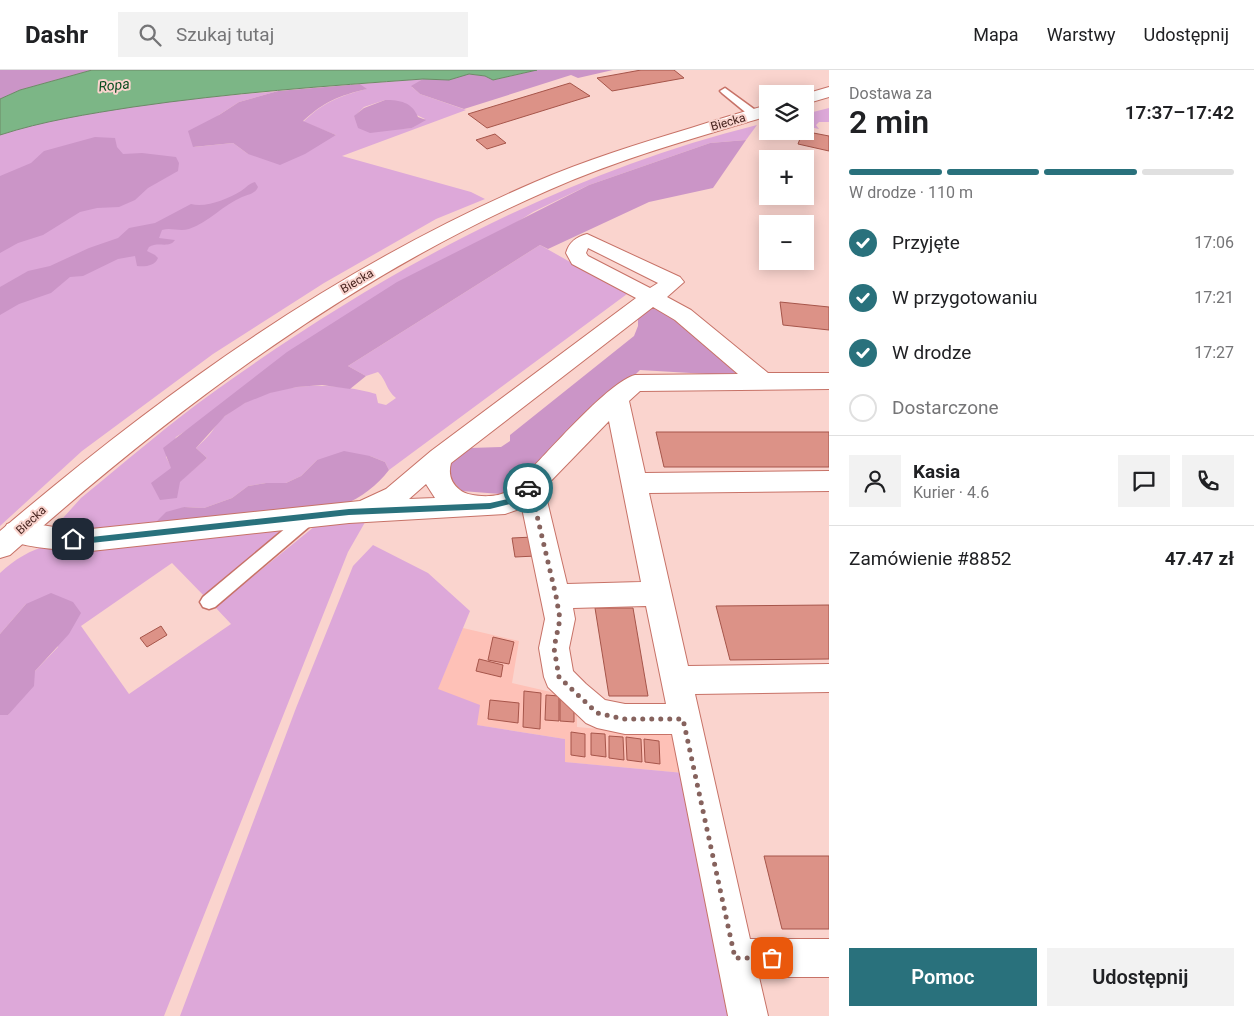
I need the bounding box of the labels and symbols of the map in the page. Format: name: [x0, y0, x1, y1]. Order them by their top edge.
water label: Ropa: [98, 75, 130, 95]
street label: Biecka: [709, 110, 747, 134]
street label: Biecka: [338, 266, 376, 296]
courier: [503, 463, 553, 513]
street label: Biecka: [13, 503, 49, 537]
pin: [52, 518, 94, 560]
pin: [751, 937, 793, 979]

